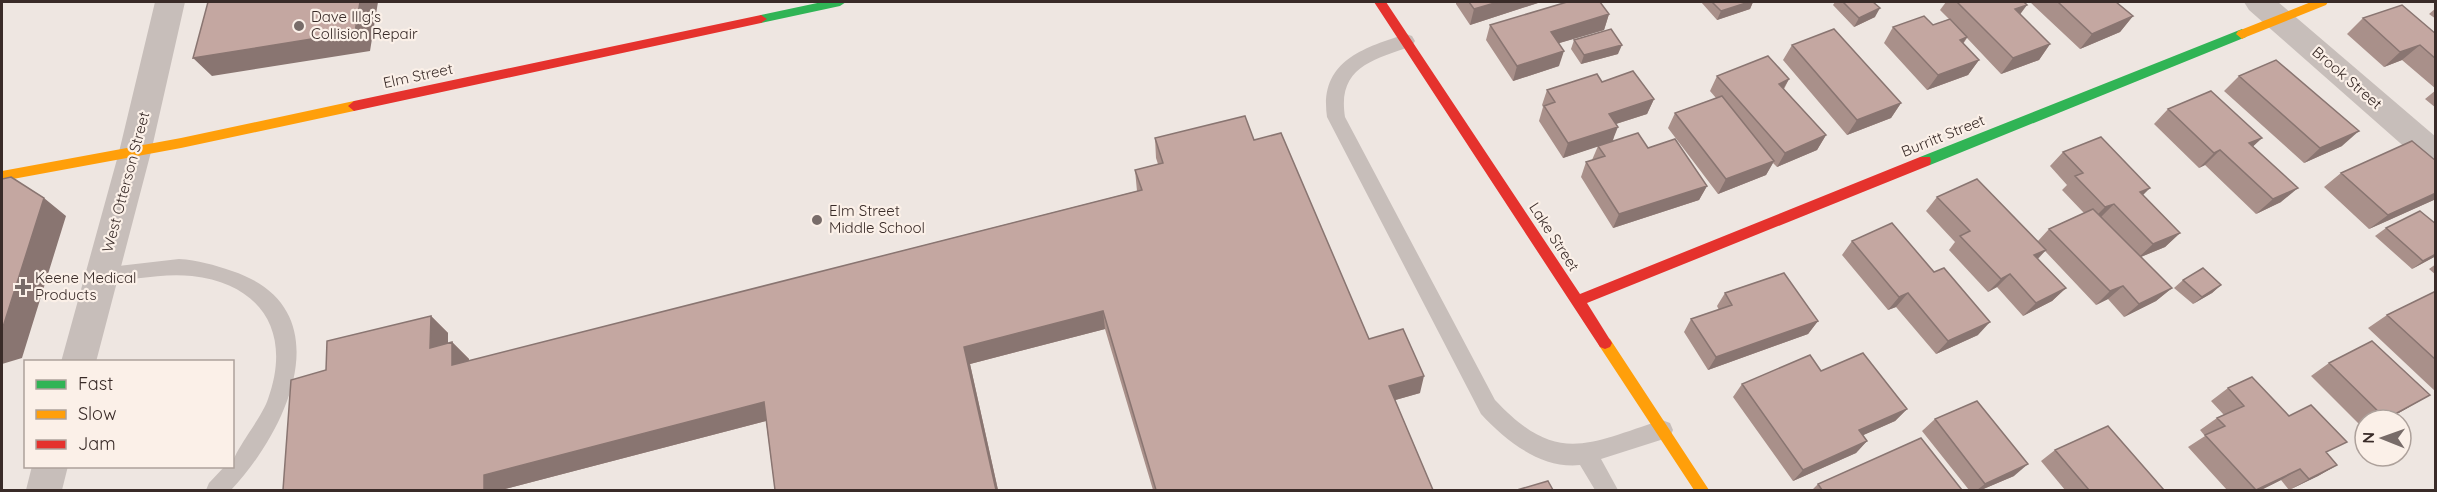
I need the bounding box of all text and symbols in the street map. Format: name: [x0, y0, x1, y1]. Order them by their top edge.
place label: Dave Illg's Collision Repair: [311, 7, 418, 43]
marker: Dave Illg's Collision Repair: [292, 19, 306, 33]
street label: Brook Street: [2308, 42, 2386, 113]
street label: Elm Street: [381, 59, 454, 92]
street label: West Otterson Street: [98, 110, 153, 254]
street label: Burritt Street: [1898, 110, 1987, 161]
street label: Lake Street: [1525, 199, 1584, 275]
place label: Elm Street Middle School: [829, 201, 925, 237]
marker: Elm Street Middle School: [810, 213, 824, 227]
place label: Keene Medical Products: [35, 268, 137, 304]
marker: Keene Medical Products: [16, 280, 30, 294]
legend: [24, 360, 234, 468]
text: Fast: [78, 372, 113, 395]
text: Slow: [78, 402, 116, 425]
north arrow: [2353, 408, 2413, 468]
text: Jam: [78, 432, 116, 455]
text: N: [2358, 432, 2378, 444]

